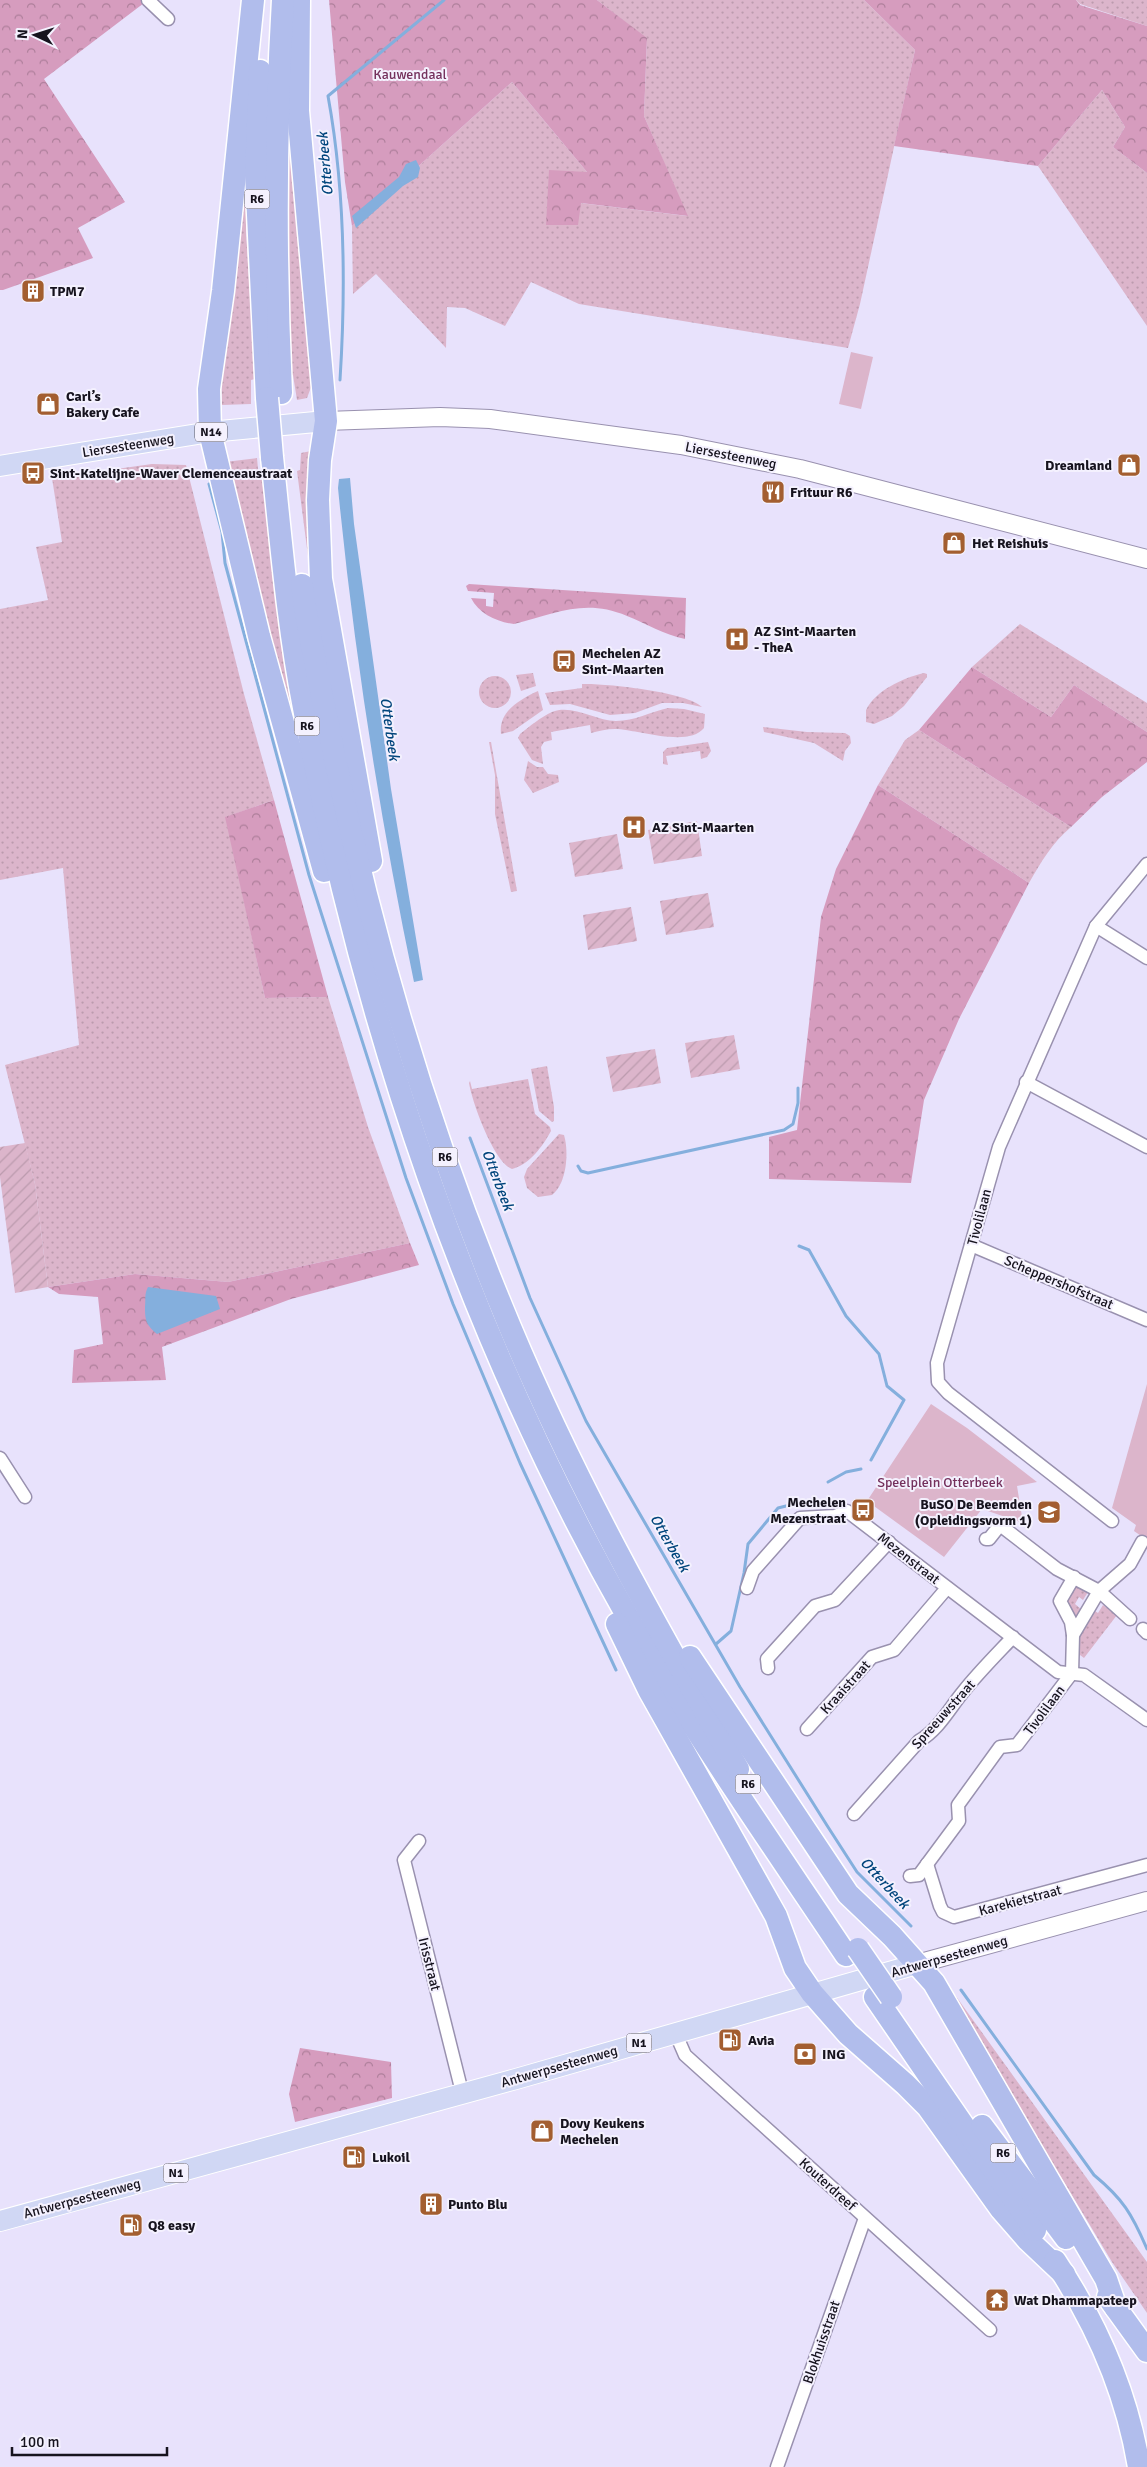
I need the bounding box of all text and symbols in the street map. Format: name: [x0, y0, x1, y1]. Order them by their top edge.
north arrow: [10, 10, 60, 60]
text: N: [14, 29, 31, 40]
park label: Kauwendaal: [373, 66, 447, 83]
water label: Otterbeek: [313, 130, 337, 197]
road number: R6: [244, 190, 270, 208]
building icon: TPM7: [20, 278, 46, 304]
place label: TPM7: [50, 283, 85, 300]
place label: Carl’s Bakery Cafe: [66, 388, 140, 421]
shop icon: Carl’s Bakery Cafe: [35, 391, 61, 417]
road number: N14: [195, 422, 227, 442]
street label: Liersesteenweg: [81, 430, 175, 461]
street label: Liersesteenweg: [684, 438, 778, 473]
shop icon: Dreamland: [1116, 452, 1142, 478]
place label: Dreamland: [1045, 457, 1112, 474]
bus stop icon: Sint-Katelijne-Waver Clemenceaustraat: [20, 460, 46, 486]
place label: Sint-Katelijne-Waver Clemenceaustraat: [50, 465, 293, 482]
restaurant icon: Frituur R6: [760, 479, 786, 505]
place label: Frituur R6: [790, 484, 853, 501]
shop icon: Het Reishuis: [941, 530, 967, 556]
place label: Het Reishuis: [972, 535, 1048, 552]
place label: AZ Sint-Maarten - TheA: [754, 623, 856, 656]
hospital icon: AZ Sint-Maarten - TheA: [724, 626, 750, 652]
place label: Mechelen AZ Sint-Maarten: [582, 645, 664, 678]
bus stop icon: Mechelen AZ Sint-Maarten: [551, 648, 577, 674]
water label: Otterbeek: [377, 696, 404, 763]
road number: R6: [294, 716, 320, 736]
hospital icon: AZ Sint-Maarten: [621, 814, 647, 840]
place label: AZ Sint-Maarten: [652, 819, 754, 836]
water label: Otterbeek: [478, 1147, 518, 1214]
road number: R6: [432, 1148, 458, 1166]
street label: Tivolilaan: [964, 1187, 995, 1247]
street label: Scheppershofstraat: [1002, 1252, 1116, 1313]
park label: Speelplein Otterbeek: [877, 1474, 1003, 1491]
place label: Mechelen Mezenstraat: [770, 1494, 847, 1527]
place label: BuSO De Beemden (Opleidingsvorm 1): [915, 1496, 1032, 1529]
bus stop icon: Mechelen Mezenstraat: [850, 1497, 876, 1523]
school or university icon: BuSO De Beemden (Opleidingsvorm 1): [1036, 1499, 1062, 1525]
water label: Otterbeek: [646, 1511, 694, 1576]
street label: Mezenstraat: [874, 1529, 943, 1588]
street label: Kraaistraat: [817, 1657, 874, 1718]
street label: Spreeuwstraat: [908, 1676, 979, 1752]
street label: Tivolilaan: [1020, 1682, 1069, 1739]
road number: R6: [736, 1775, 760, 1794]
water label: Otterbeek: [857, 1854, 914, 1914]
street label: Karekietstraat: [977, 1881, 1063, 1920]
street label: Antwerpsesteenweg: [889, 1932, 1009, 1981]
street label: Irisstraat: [415, 1936, 444, 1993]
fuel station icon: Avia: [717, 2027, 743, 2053]
place label: Avia: [748, 2032, 774, 2049]
road number: N1: [626, 2034, 652, 2052]
bank icon: ING: [792, 2041, 818, 2067]
street label: Antwerpsesteenweg: [499, 2042, 619, 2091]
place label: ING: [822, 2046, 845, 2063]
place label: Dovy Keukens Mechelen: [560, 2115, 644, 2148]
shop icon: Dovy Keukens Mechelen: [529, 2118, 555, 2144]
fuel station icon: Lukoil: [341, 2144, 367, 2170]
road number: R6: [990, 2144, 1016, 2162]
place label: Lukoil: [372, 2149, 410, 2166]
street label: Kouterdreef: [796, 2154, 861, 2215]
road number: N1: [164, 2164, 188, 2182]
street label: Antwerpsesteenweg: [22, 2175, 143, 2222]
building icon: Punto Blu: [418, 2191, 444, 2217]
place label: Punto Blu: [448, 2196, 508, 2213]
fuel station icon: Q8 easy: [118, 2212, 144, 2238]
place label: Q8 easy: [148, 2217, 195, 2234]
temple icon: Wat Dhammapateep: [984, 2287, 1010, 2313]
place label: Wat Dhammapateep: [1014, 2292, 1137, 2309]
street label: Blokhuisstraat: [799, 2298, 844, 2386]
scale bar: [12, 2424, 168, 2456]
text: 100 m: [20, 2433, 60, 2451]

